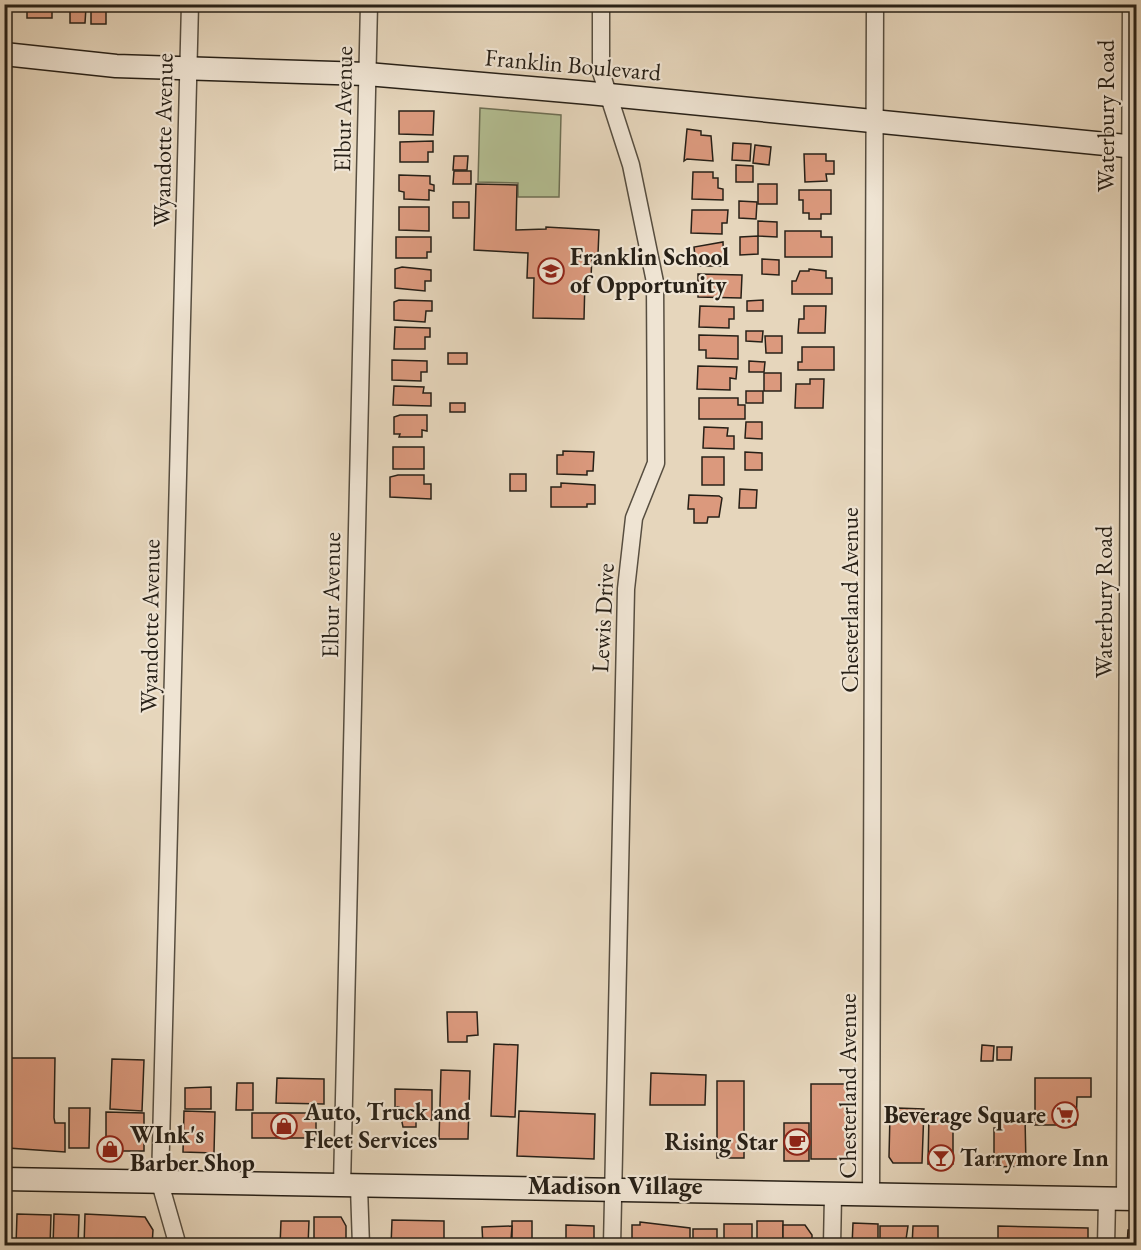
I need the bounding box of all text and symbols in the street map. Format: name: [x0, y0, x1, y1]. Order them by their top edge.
street label: Waterbury Road: [1090, 39, 1121, 192]
street label: Franklin Boulevard: [484, 41, 663, 88]
street label: Elbur Avenue: [326, 46, 359, 172]
street label: Wyandotte Avenue: [145, 53, 180, 227]
place label: Franklin School of Opportunity: [570, 241, 729, 301]
school or university icon: Franklin School of Opportunity: [536, 256, 566, 286]
street label: Chesterland Avenue: [834, 507, 865, 693]
street label: Waterbury Road: [1088, 525, 1119, 678]
street label: Elbur Avenue: [314, 532, 347, 658]
street label: Wyandotte Avenue: [132, 539, 167, 713]
street label: Lewis Drive: [584, 562, 621, 673]
street label: Chesterland Avenue: [832, 993, 863, 1179]
place label: Auto, Truck and Fleet Services: [303, 1096, 472, 1155]
place label: Beverage Square: [884, 1099, 1046, 1131]
supermarket icon: Beverage Square: [1050, 1100, 1080, 1130]
shop icon: Auto, Truck and Fleet Services: [269, 1111, 299, 1141]
place label: WInk's Barber Shop: [130, 1119, 255, 1178]
place label: Rising Star: [664, 1126, 778, 1158]
cafe icon: Rising Star: [782, 1127, 812, 1157]
shop icon: WInk's Barber Shop: [95, 1134, 125, 1164]
place label: Tarrymore Inn: [960, 1142, 1109, 1174]
bar icon: Tarrymore Inn: [926, 1143, 956, 1173]
district label: Madison Village: [527, 1168, 703, 1202]

